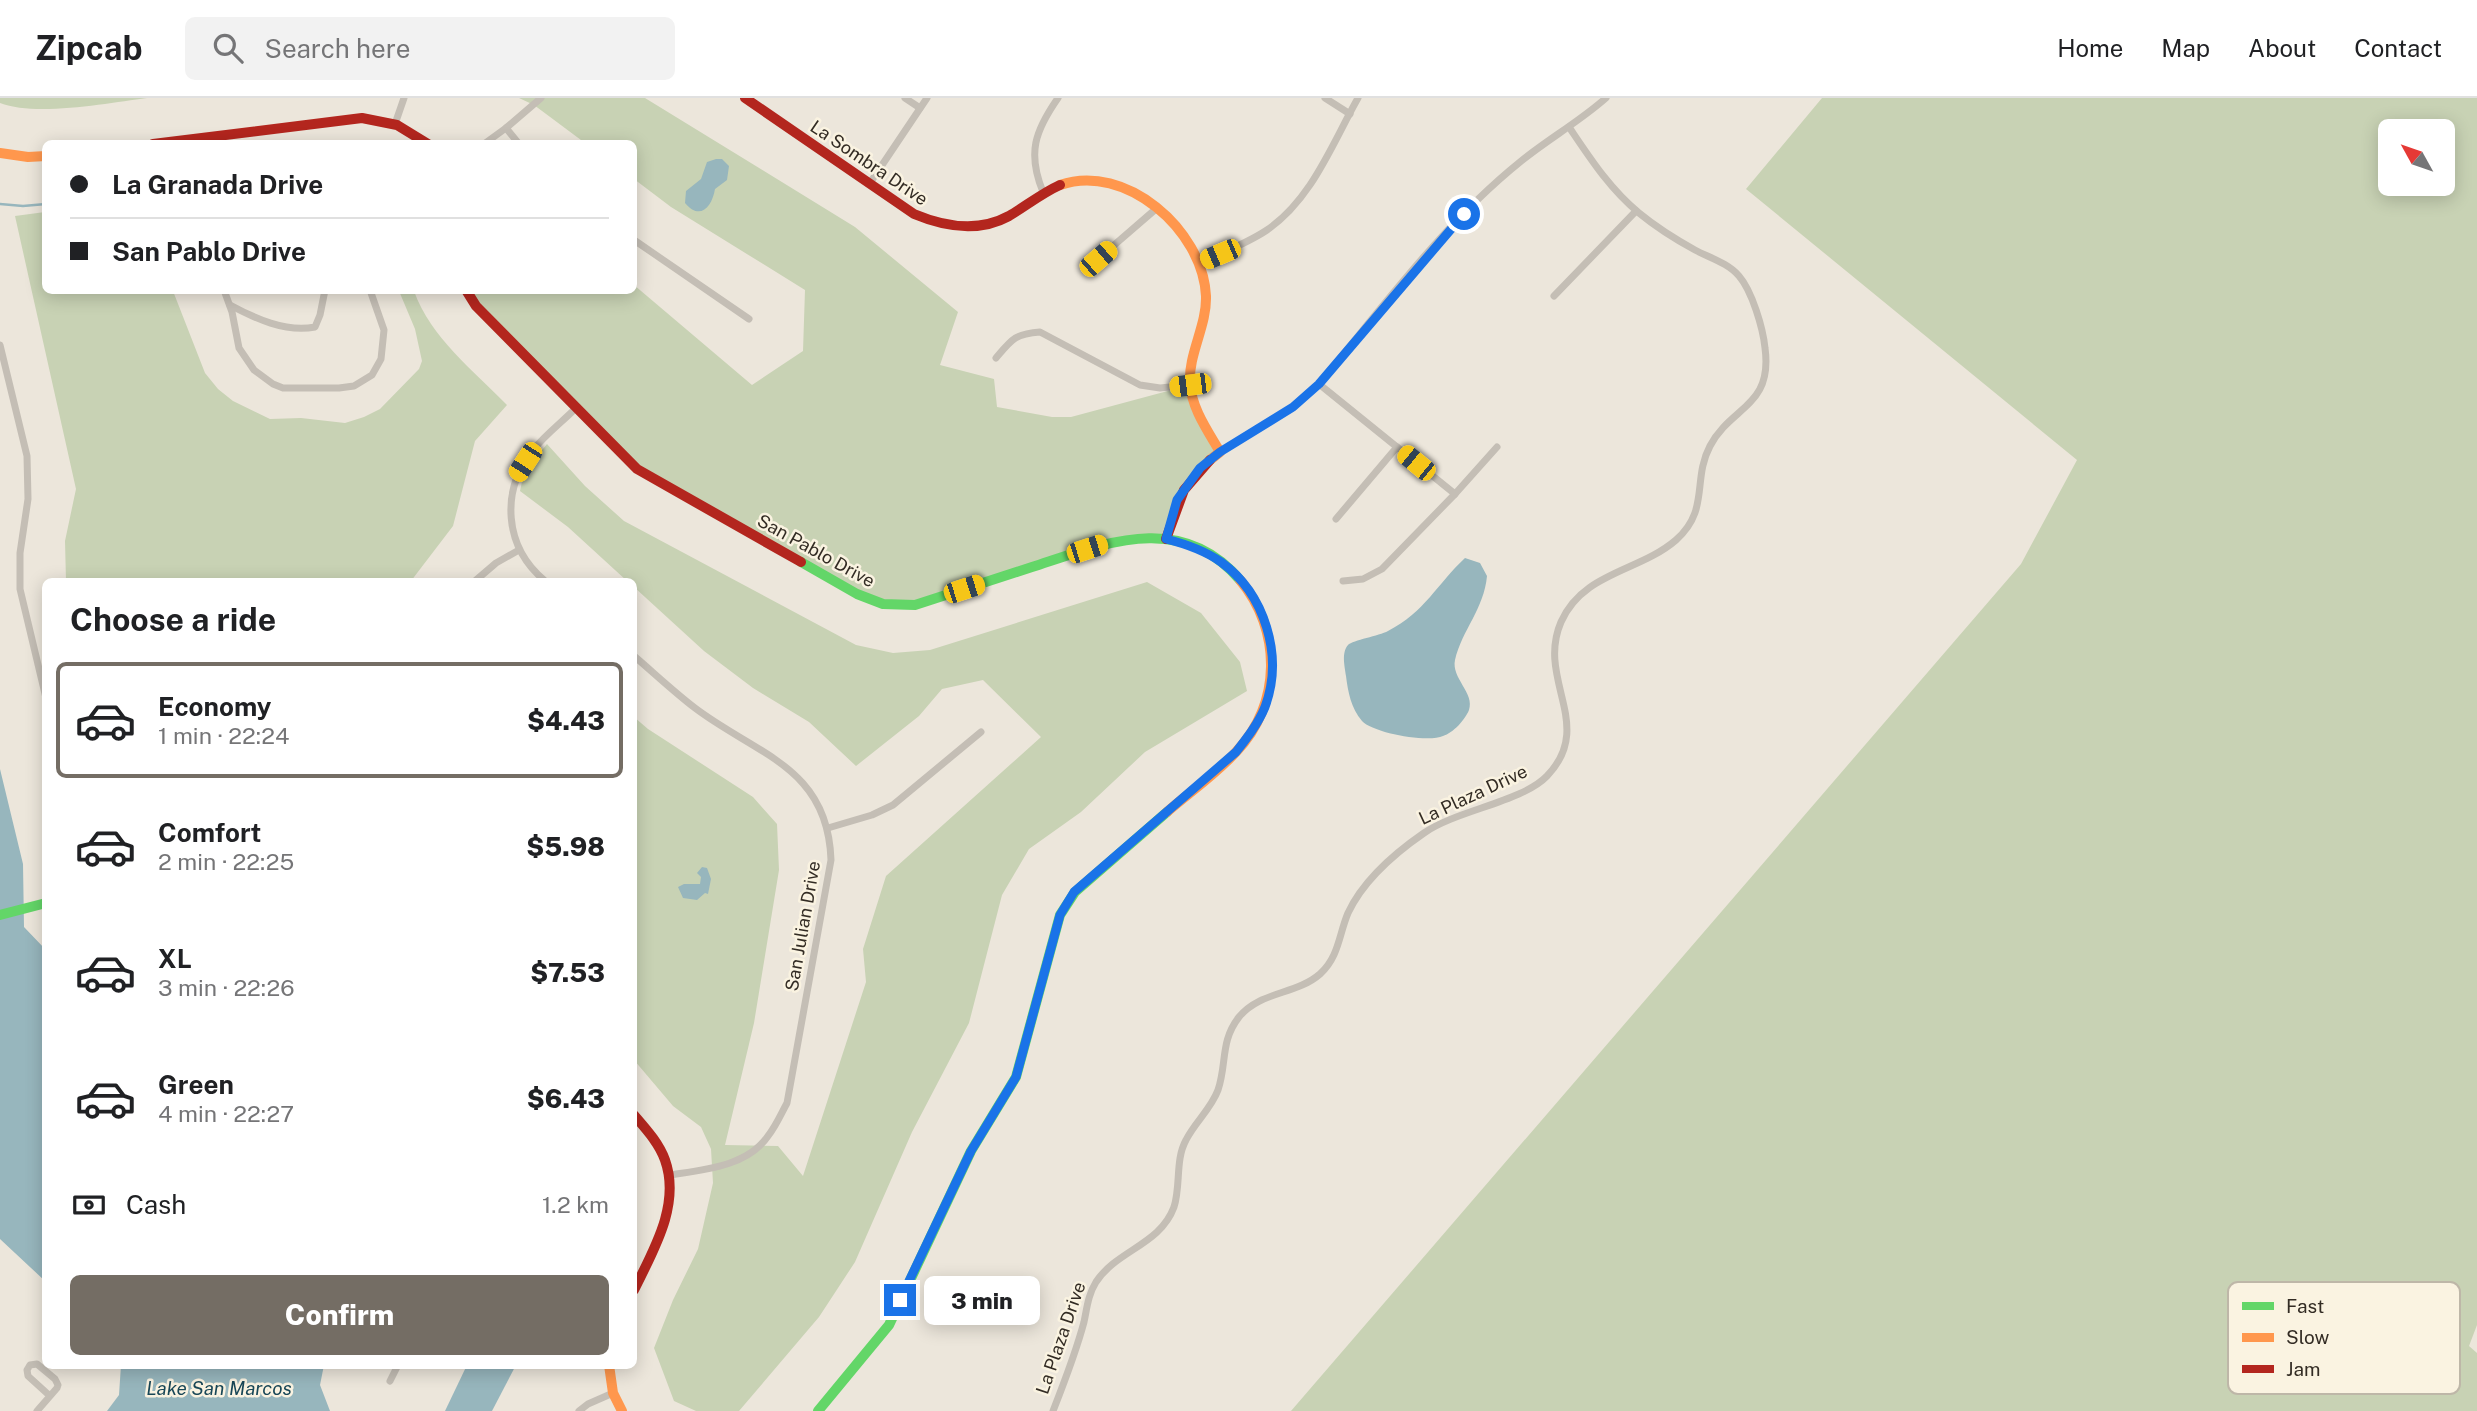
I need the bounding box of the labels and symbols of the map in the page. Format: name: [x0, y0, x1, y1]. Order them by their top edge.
street label: La Sombra Drive: [807, 116, 932, 210]
north arrow: [2378, 119, 2455, 196]
route start: [1448, 198, 1480, 230]
car: [1197, 236, 1244, 272]
car: [1076, 237, 1121, 281]
car: [1168, 372, 1213, 398]
car: [505, 439, 546, 485]
car: [1394, 442, 1439, 484]
street label: San Pablo Drive: [754, 510, 879, 592]
car: [1064, 533, 1111, 565]
car: [941, 573, 988, 605]
street label: La Plaza Drive: [1415, 760, 1530, 829]
street label: San Julian Drive: [781, 859, 824, 993]
callout: 3 min: [925, 1276, 1040, 1324]
street label: La Plaza Drive: [1032, 1279, 1090, 1397]
legend: [2228, 1282, 2460, 1394]
route end: [884, 1284, 916, 1316]
text: Fast: [2286, 1295, 2324, 1317]
text: Slow: [2286, 1326, 2330, 1348]
text: Jam: [2286, 1358, 2320, 1380]
water label: Lake San Marcos: [146, 1377, 292, 1399]

